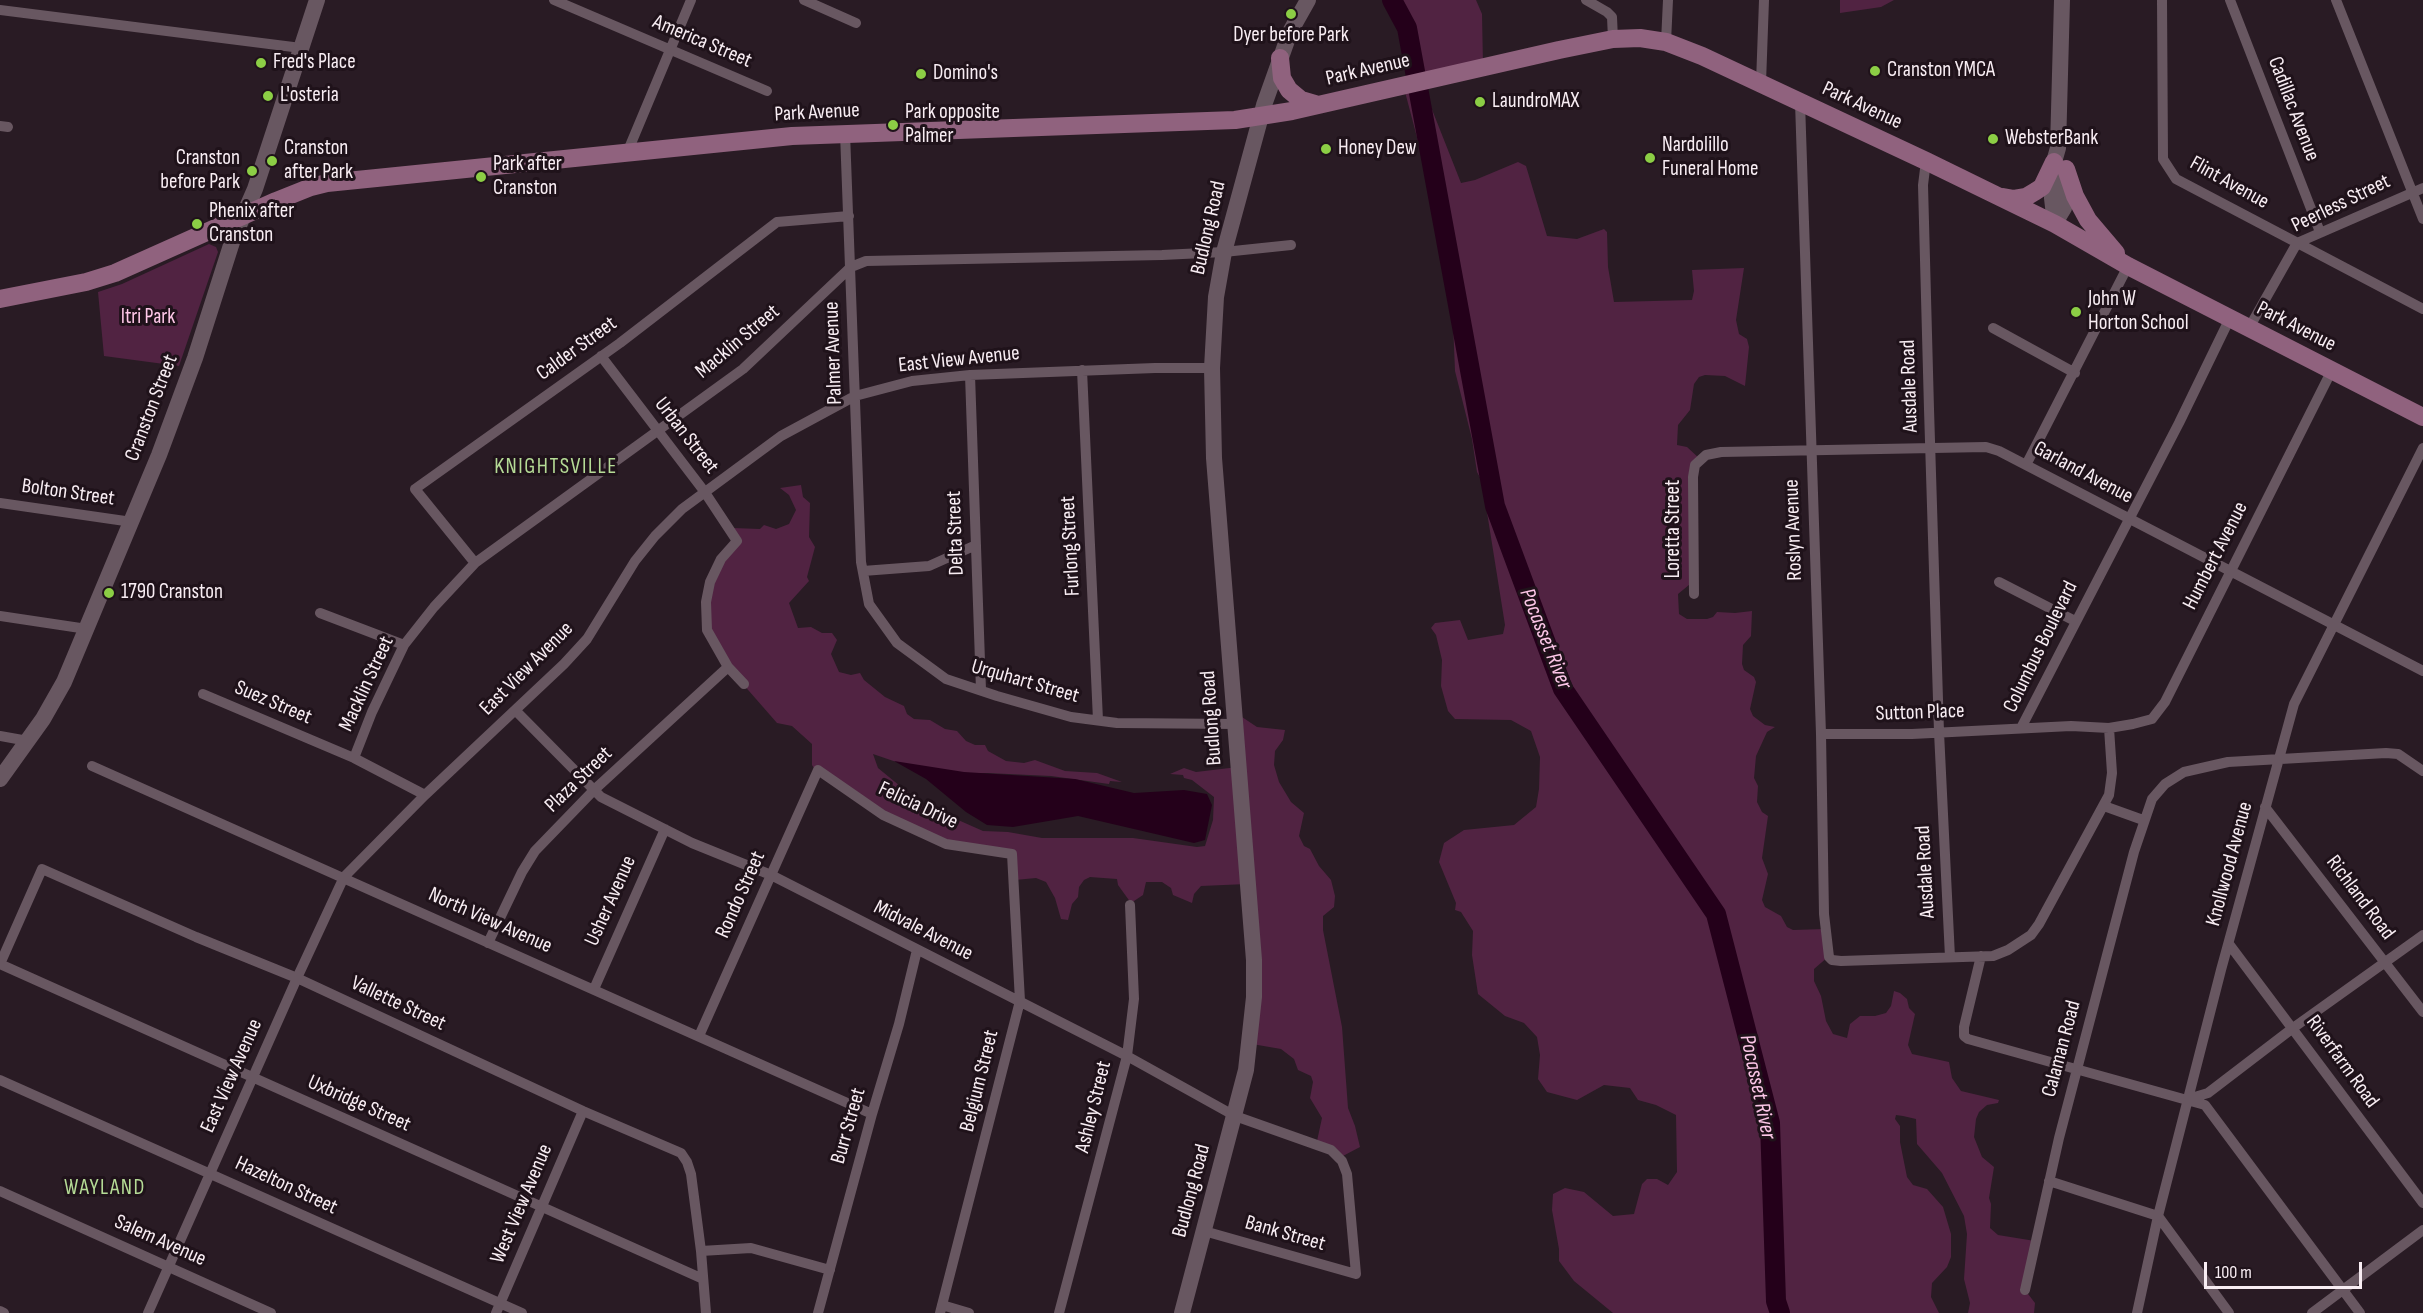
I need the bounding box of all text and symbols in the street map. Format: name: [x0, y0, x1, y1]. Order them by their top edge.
marker: Dyer before Park: [1284, 7, 1298, 21]
street label: America Street: [649, 10, 755, 74]
place label: Dyer before Park: [1233, 23, 1349, 49]
street label: Park Avenue: [1324, 48, 1412, 92]
place label: Fred's Place: [273, 50, 356, 76]
street label: Cadillac Avenue: [2262, 53, 2324, 165]
marker: Fred's Place: [254, 56, 268, 70]
place label: Cranston YMCA: [1887, 58, 1995, 84]
place label: Domino's: [933, 61, 998, 87]
marker: Cranston YMCA: [1868, 64, 1882, 78]
marker: Domino's: [914, 67, 928, 81]
street label: Park Avenue: [1818, 77, 1906, 135]
place label: L'osteria: [280, 83, 339, 109]
marker: L'osteria: [261, 89, 275, 103]
place label: LaundroMAX: [1492, 89, 1579, 115]
marker: LaundroMAX: [1473, 95, 1487, 109]
street label: Park Avenue: [774, 98, 860, 128]
place label: Park opposite Palmer: [905, 100, 1000, 150]
marker: Park opposite Palmer: [886, 118, 900, 132]
place label: WebsterBank: [2005, 126, 2098, 152]
marker: WebsterBank: [1986, 132, 2000, 146]
place label: Nardolillo Funeral Home: [1662, 133, 1758, 183]
place label: Cranston after Park: [284, 136, 353, 186]
place label: Honey Dew: [1338, 136, 1417, 162]
marker: Honey Dew: [1319, 142, 1333, 156]
place label: Cranston before Park: [160, 146, 240, 196]
marker: Nardolillo Funeral Home: [1643, 151, 1657, 165]
street label: Flint Avenue: [2185, 151, 2273, 215]
place label: Park after Cranston: [493, 152, 562, 202]
marker: Cranston after Park: [265, 154, 279, 168]
marker: Cranston before Park: [245, 164, 259, 178]
street label: Peerless Street: [2288, 169, 2394, 239]
marker: Park after Cranston: [474, 170, 488, 184]
street label: Budlong Road: [1186, 179, 1232, 277]
place label: Phenix after Cranston: [209, 199, 294, 249]
marker: Phenix after Cranston: [190, 217, 204, 231]
place label: John W Horton School: [2088, 287, 2189, 337]
street label: Park Avenue: [2252, 296, 2340, 358]
street label: Macklin Street: [691, 300, 785, 384]
street label: Palmer Avenue: [820, 301, 848, 405]
park label: Itri Park: [121, 305, 175, 331]
marker: John W Horton School: [2069, 305, 2083, 319]
street label: Calder Street: [532, 312, 622, 386]
street label: Ausdale Road: [1896, 339, 1924, 433]
street label: East View Avenue: [897, 341, 1021, 379]
street label: Cranston Street: [120, 351, 184, 465]
street label: Urban Street: [648, 393, 724, 479]
street label: Garland Avenue: [2029, 436, 2137, 510]
district label: KNIGHTSVILLE: [494, 454, 618, 480]
street label: Bolton Street: [20, 474, 116, 512]
street label: Roslyn Avenue: [1780, 479, 1808, 581]
street label: Loretta Street: [1661, 480, 1687, 578]
street label: Delta Street: [942, 490, 970, 576]
street label: Furlong Street: [1056, 495, 1086, 597]
street label: Humbert Avenue: [2178, 498, 2254, 614]
street label: Columbus Boulevard: [1998, 577, 2084, 717]
place label: 1790 Cranston: [121, 580, 223, 606]
water label: Pocasset River: [1513, 585, 1577, 693]
marker: 1790 Cranston: [102, 586, 116, 600]
street label: East View Avenue: [475, 617, 579, 721]
street label: Macklin Street: [334, 633, 400, 735]
street label: Urquhart Street: [968, 655, 1082, 709]
street label: Budlong Road: [1196, 670, 1228, 766]
street label: Suez Street: [231, 675, 315, 731]
street label: Sutton Place: [1875, 699, 1965, 727]
street label: Plaza Street: [540, 742, 618, 818]
street label: Felicia Drive: [874, 777, 962, 835]
street label: Knollwood Avenue: [2201, 799, 2259, 929]
street label: Ausdale Road: [1911, 825, 1941, 919]
street label: Rondo Street: [711, 848, 771, 942]
street label: Richland Road: [2320, 851, 2400, 945]
street label: Usher Avenue: [580, 852, 642, 950]
street label: North View Avenue: [424, 883, 556, 959]
street label: Midvale Avenue: [869, 895, 977, 967]
street label: Vallette Street: [347, 971, 449, 1037]
street label: Calaman Road: [2037, 998, 2087, 1100]
street label: Riverfarm Road: [2300, 1011, 2384, 1113]
street label: East View Avenue: [196, 1015, 268, 1137]
street label: Belgium Street: [955, 1028, 1005, 1134]
water label: Pocasset River: [1733, 1032, 1781, 1142]
street label: Ashley Street: [1070, 1059, 1118, 1155]
street label: Uxbridge Street: [304, 1070, 414, 1138]
street label: Burr Street: [826, 1085, 872, 1167]
street label: West View Avenue: [486, 1141, 558, 1267]
street label: Budlong Road: [1168, 1142, 1216, 1240]
street label: Hazelton Street: [231, 1151, 341, 1221]
district label: WAYLAND: [64, 1175, 146, 1201]
street label: Salem Avenue: [110, 1210, 210, 1272]
street label: Bank Street: [1242, 1211, 1328, 1257]
scale bar: [2207, 1250, 2364, 1288]
text: 100 m: [2215, 1262, 2252, 1283]

